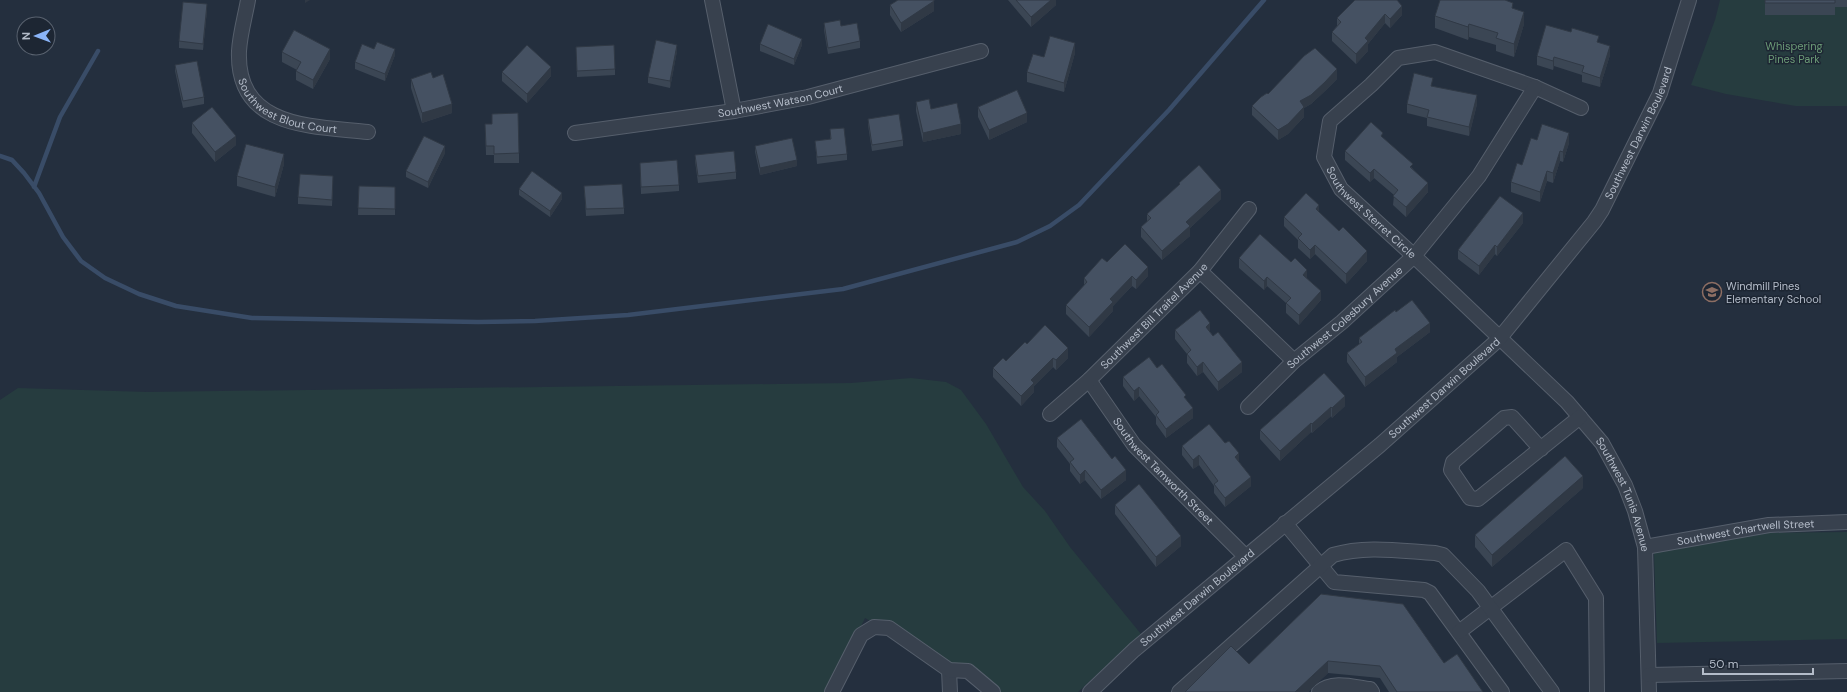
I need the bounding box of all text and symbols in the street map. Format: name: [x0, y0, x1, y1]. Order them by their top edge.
north arrow: [16, 16, 56, 56]
text: N: [19, 32, 33, 40]
park label: Whispering Pines Park: [1765, 39, 1823, 66]
street label: Southwest Darwin Boulevard: [1601, 65, 1675, 202]
street label: Southwest Blout Court: [235, 76, 338, 136]
street label: Southwest Watson Court: [717, 81, 845, 120]
street label: Southwest Sterret Circle: [1323, 164, 1419, 262]
street label: Southwest Bill Traitel Avenue: [1097, 260, 1211, 372]
street label: Southwest Colesbury Avenue: [1284, 263, 1406, 371]
place label: Windmill Pines Elementary School: [1726, 279, 1821, 306]
school or university icon: Windmill Pines Elementary School: [1701, 281, 1723, 303]
street label: Southwest Darwin Boulevard: [1385, 334, 1503, 441]
street label: Southwest Tamworth Street: [1110, 415, 1217, 528]
street label: Southwest Tunis Avenue: [1593, 434, 1652, 552]
street label: Southwest Chartwell Street: [1676, 516, 1815, 548]
street label: Southwest Darwin Boulevard: [1137, 546, 1257, 649]
scale bar: [1703, 650, 1813, 676]
text: 50 m: [1709, 656, 1738, 672]

